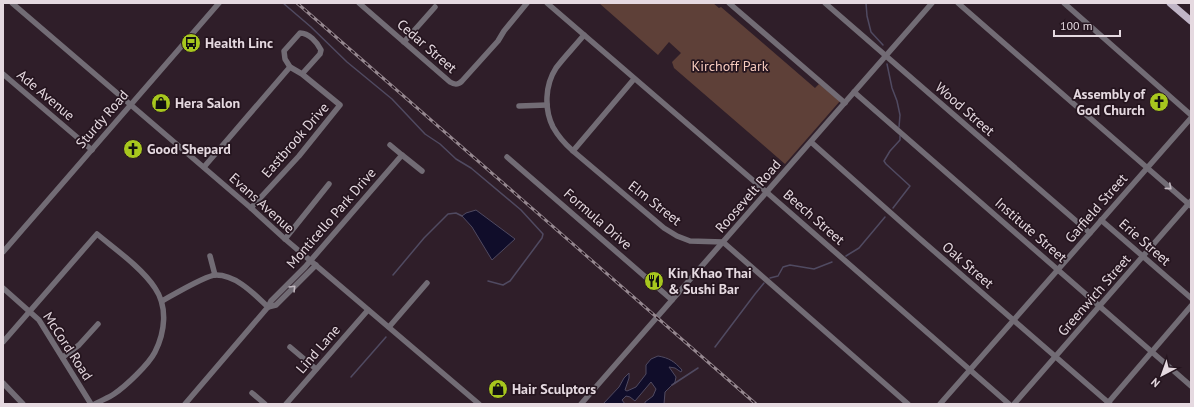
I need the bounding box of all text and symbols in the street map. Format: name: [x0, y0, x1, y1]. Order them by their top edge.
scale bar: [1054, 12, 1120, 38]
street label: Cedar Street: [393, 15, 461, 77]
text: 100 m: [1060, 18, 1093, 33]
bus stop icon: Health Linc: [180, 32, 202, 54]
place label: Health Linc: [205, 34, 273, 52]
park label: Kirchoff Park: [692, 57, 769, 75]
street label: Ade Avenue: [13, 66, 79, 124]
street label: Wood Street: [932, 78, 999, 140]
place label: Assembly of God Church: [1073, 85, 1146, 119]
street label: Sturdy Road: [72, 86, 132, 152]
church icon: Assembly of God Church: [1148, 91, 1170, 113]
shop icon: Hera Salon: [150, 92, 172, 114]
place label: Hera Salon: [175, 94, 240, 112]
street label: Eastbrook Drive: [257, 99, 333, 181]
church icon: Good Shepard: [122, 138, 144, 160]
place label: Good Shepard: [147, 140, 231, 158]
street label: Roosevelt Road: [711, 156, 785, 236]
street label: Monticello Park Drive: [282, 164, 380, 272]
street label: Evans Avenue: [226, 169, 298, 237]
street label: Garfield Street: [1061, 169, 1131, 246]
street label: Elm Street: [625, 177, 685, 229]
one-way arrow: [1164, 183, 1172, 190]
street label: Formula Drive: [560, 184, 636, 254]
street label: Beech Street: [780, 185, 849, 249]
street label: Institute Street: [991, 194, 1071, 266]
street label: Erie Street: [1115, 215, 1175, 269]
street label: Oak Street: [939, 238, 998, 292]
street label: Greenwich Street: [1054, 250, 1135, 340]
place label: Kin Khao Thai & Sushi Bar: [668, 264, 752, 298]
restaurant icon: Kin Khao Thai & Sushi Bar: [643, 270, 665, 292]
one-way arrow: [288, 285, 296, 293]
street label: McCord Road: [39, 308, 97, 384]
street label: Lind Lane: [292, 321, 344, 377]
north arrow: [1142, 355, 1182, 395]
text: N: [1148, 375, 1163, 390]
shop icon: Hair Sculptors: [487, 378, 509, 400]
place label: Hair Sculptors: [512, 380, 596, 398]

